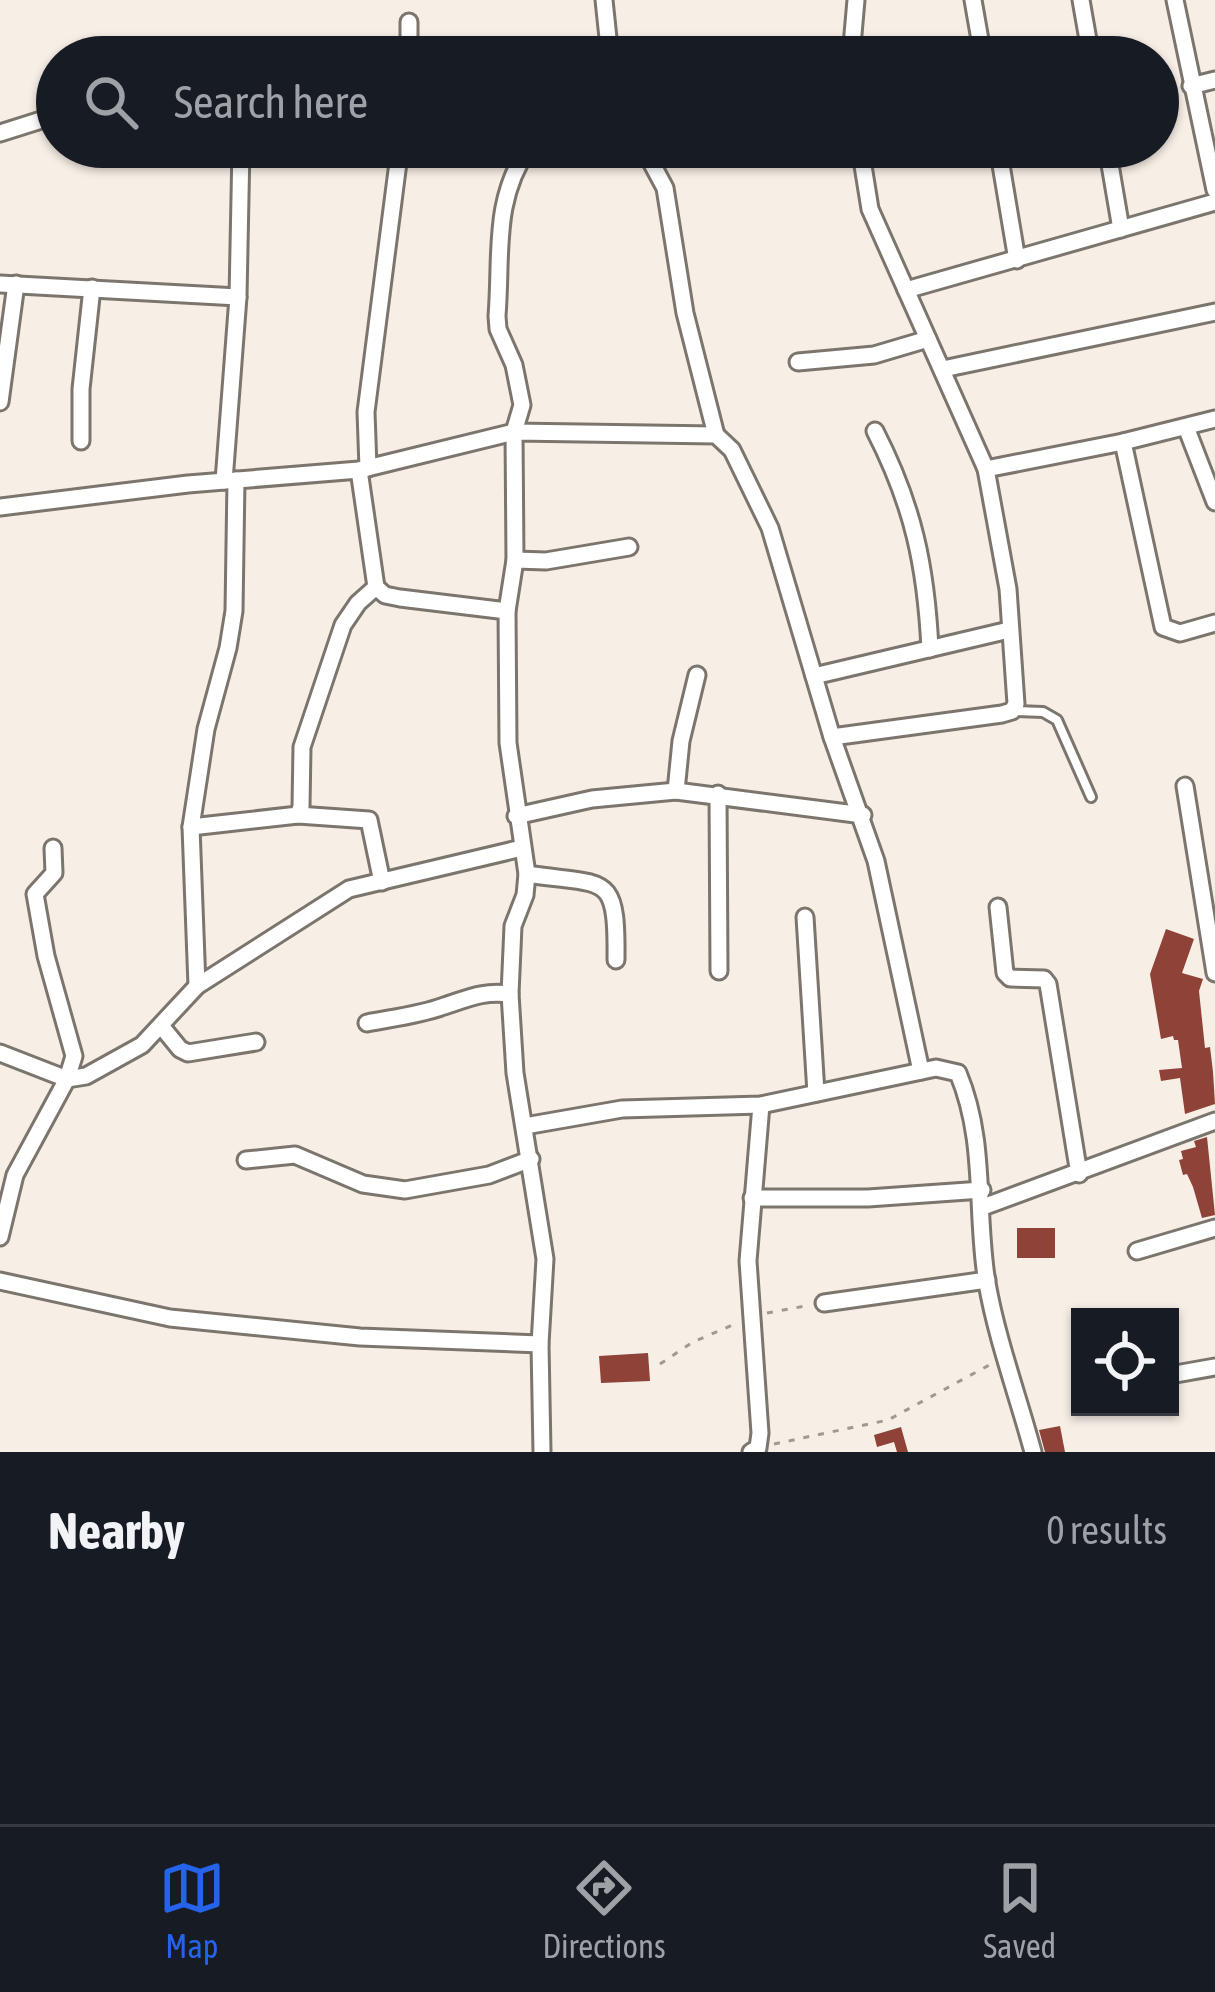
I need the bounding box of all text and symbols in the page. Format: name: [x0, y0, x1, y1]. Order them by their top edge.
search box: [36, 36, 1179, 168]
icon: search: [78, 69, 144, 135]
text: Search here: [174, 76, 368, 128]
map controls: [1071, 1308, 1179, 1416]
button: locate: [1071, 1308, 1179, 1416]
text: Nearby: [48, 1501, 185, 1560]
text: 0 results: [1046, 1508, 1167, 1552]
tab: Map: [159, 1855, 225, 1965]
tab: Directions: [542, 1855, 666, 1965]
tab: Saved: [983, 1855, 1056, 1965]

